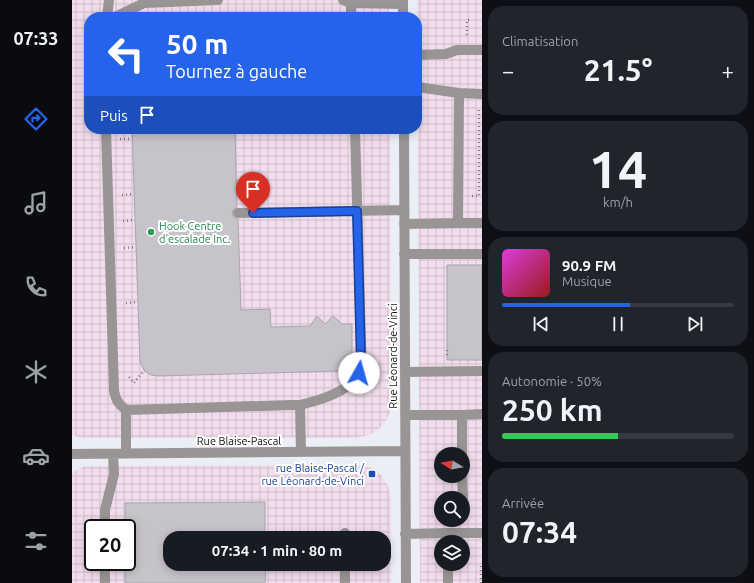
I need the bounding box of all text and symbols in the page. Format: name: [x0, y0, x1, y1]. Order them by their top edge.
text: 07:33: [13, 28, 59, 48]
icon: left: [100, 28, 152, 80]
text: 50 m: [166, 28, 228, 59]
text: Climatisation: [502, 34, 578, 48]
text: 21.5°: [584, 53, 652, 87]
text: −: [502, 58, 514, 83]
text: +: [722, 58, 734, 83]
text: Tournez à gauche: [166, 61, 307, 81]
icon: arrive: [136, 104, 158, 126]
icon: directions: [22, 105, 50, 133]
text: Puis: [100, 107, 128, 124]
text: 14: [589, 140, 647, 198]
pin: [236, 172, 270, 213]
icon: arrive: [242, 178, 264, 200]
icon: music: [22, 189, 50, 217]
text: km/h: [603, 195, 633, 209]
place label: Hook Centre d'escalade Inc.: [159, 220, 230, 245]
marker: Hook Centre d'escalade Inc.: [146, 227, 156, 237]
text: 90.9 FM: [562, 257, 616, 274]
icon: phone: [22, 273, 50, 301]
text: Musique: [562, 274, 612, 288]
street label: Rue Léonard-de-Vinci: [387, 303, 399, 409]
icon: previous: [530, 313, 552, 335]
icon: pause: [607, 313, 629, 335]
icon: next: [684, 313, 706, 335]
position arrow: [338, 352, 380, 394]
icon: climate: [22, 358, 50, 386]
text: Autonomie · 50%: [502, 374, 602, 388]
text: 250 km: [502, 393, 603, 427]
street label: Rue Blaise-Pascal: [197, 435, 281, 447]
icon: car: [22, 442, 50, 470]
north arrow: [434, 447, 470, 483]
map controls: [434, 447, 470, 571]
place label: rue Blaise-Pascal / rue Léonard-de-Vinci: [261, 462, 365, 487]
marker: rue Blaise-Pascal / rue Léonard-de-Vinci: [367, 469, 377, 479]
button: search: [434, 491, 470, 527]
text: Arrivée: [502, 496, 544, 510]
text: 07:34: [502, 515, 577, 549]
speed limit sign: 20: [84, 519, 136, 571]
icon: filters: [22, 527, 50, 555]
button: layers: [434, 535, 470, 571]
text: 07:34 · 1 min · 80 m: [212, 542, 342, 559]

